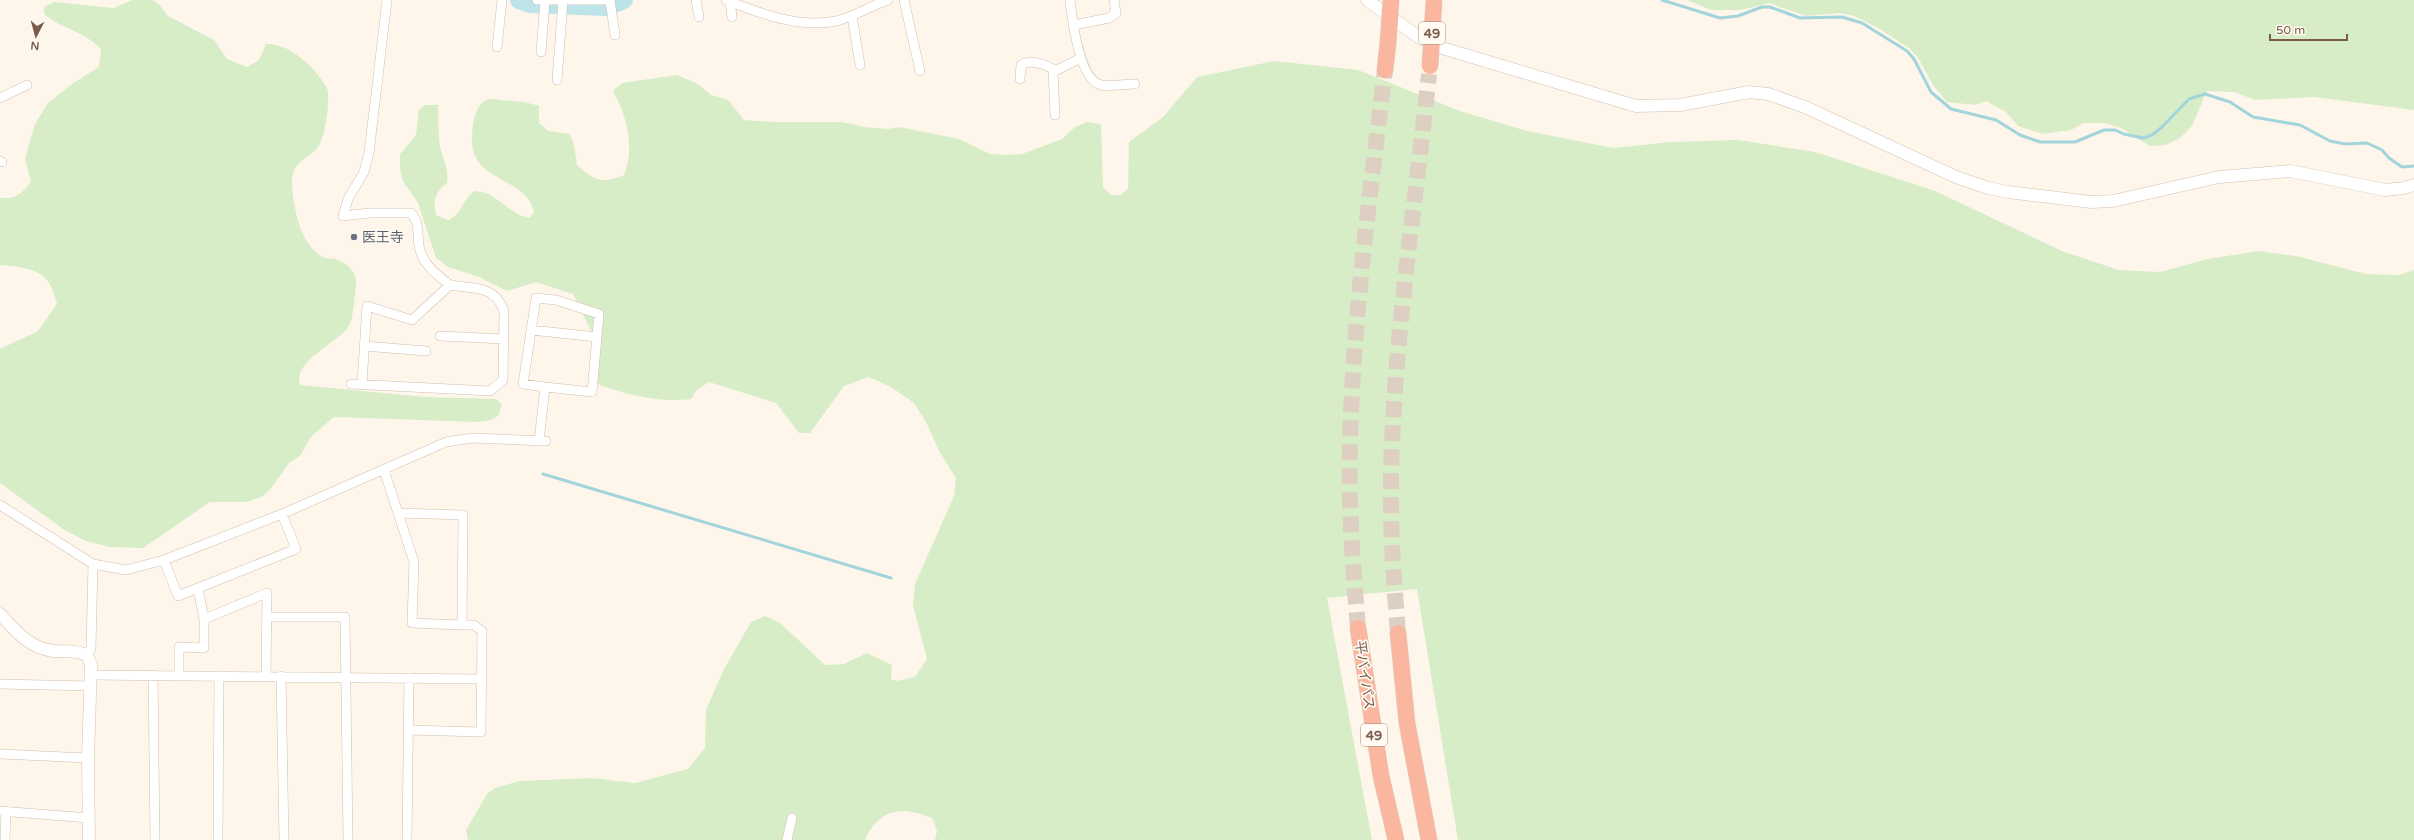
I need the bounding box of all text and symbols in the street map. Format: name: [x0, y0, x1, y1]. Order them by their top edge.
north arrow: [16, 16, 56, 56]
scale bar: [2270, 16, 2347, 42]
road number: 49: [1419, 22, 1445, 44]
text: 50 m: [2276, 23, 2305, 37]
text: N: [30, 39, 40, 52]
place label: 医王寺: [362, 229, 404, 246]
marker: 医王寺: [349, 232, 359, 242]
street label: 平バイパス: [1351, 639, 1378, 711]
road number: 49: [1361, 724, 1387, 746]

